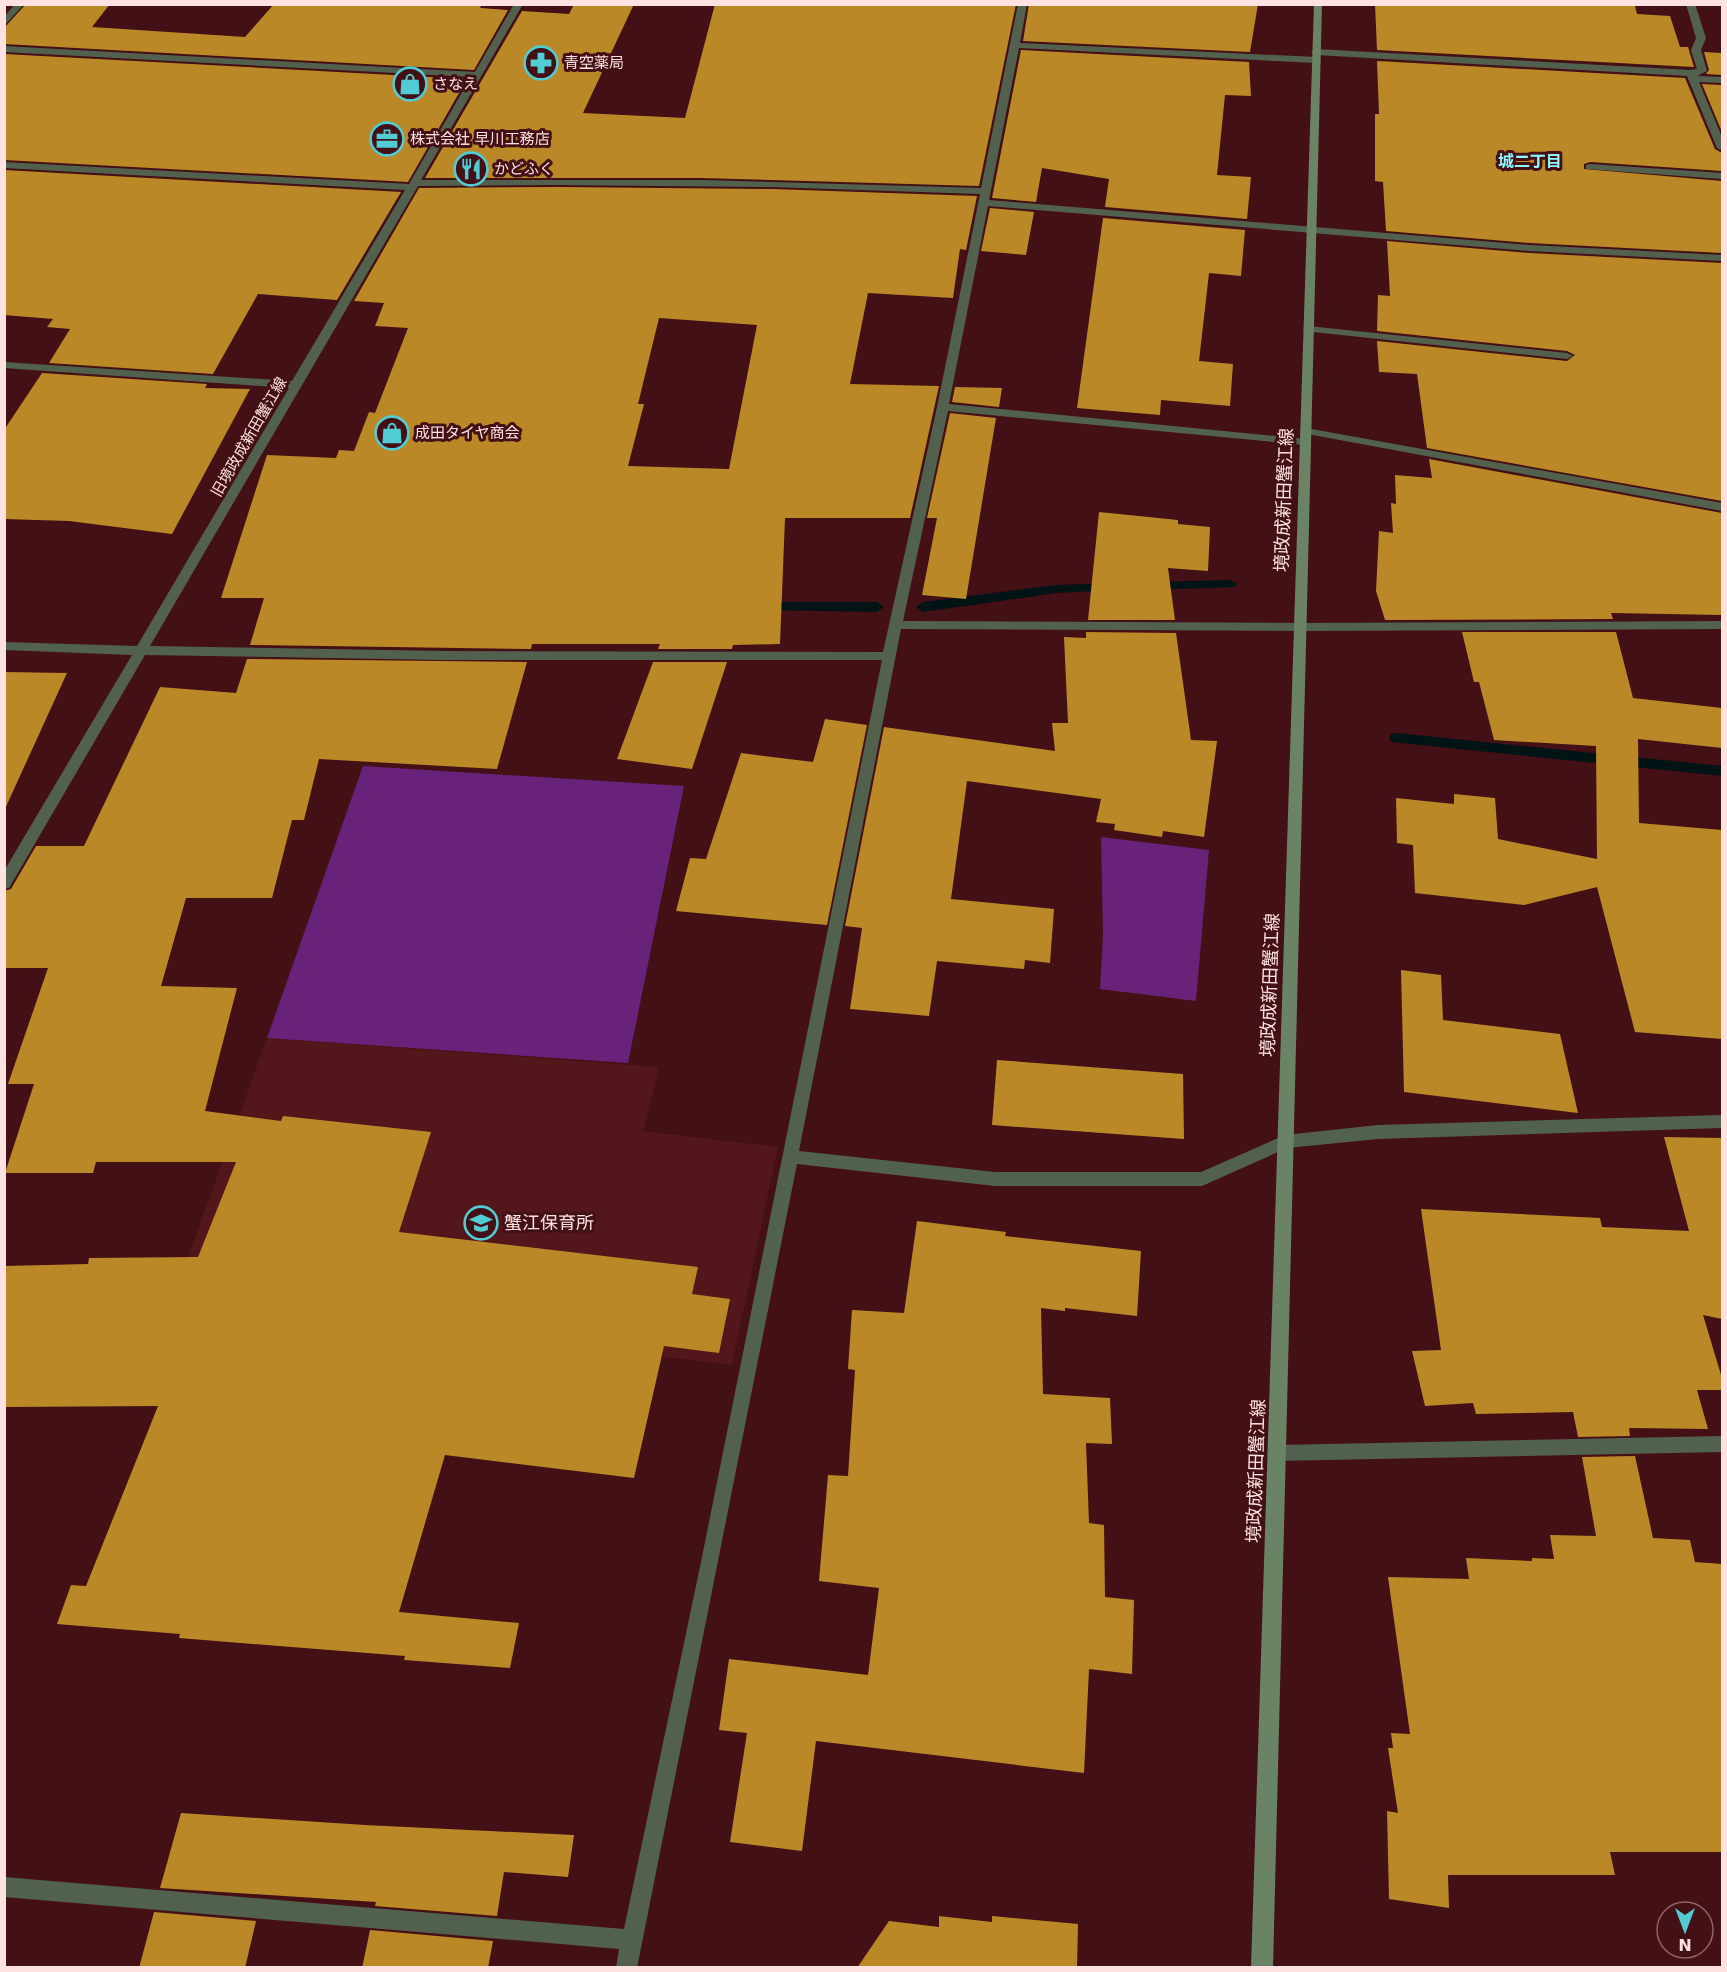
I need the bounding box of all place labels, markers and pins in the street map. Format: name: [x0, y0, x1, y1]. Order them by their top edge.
pharmacy icon: 青空薬局: [523, 45, 559, 81]
place label: 青空薬局: [564, 54, 624, 72]
shop icon: さなえ: [392, 66, 428, 102]
place label: さなえ: [433, 75, 478, 93]
office icon: 株式会社 早川工務店: [369, 121, 405, 157]
place label: 株式会社 早川工務店: [410, 130, 550, 148]
restaurant icon: かどふく: [453, 151, 489, 187]
place label: かどふく: [494, 160, 554, 178]
shop icon: 成田タイヤ商会: [374, 415, 410, 451]
place label: 成田タイヤ商会: [415, 424, 520, 442]
school or university icon: 蟹江保育所: [463, 1205, 499, 1241]
place label: 蟹江保育所: [504, 1212, 594, 1233]

